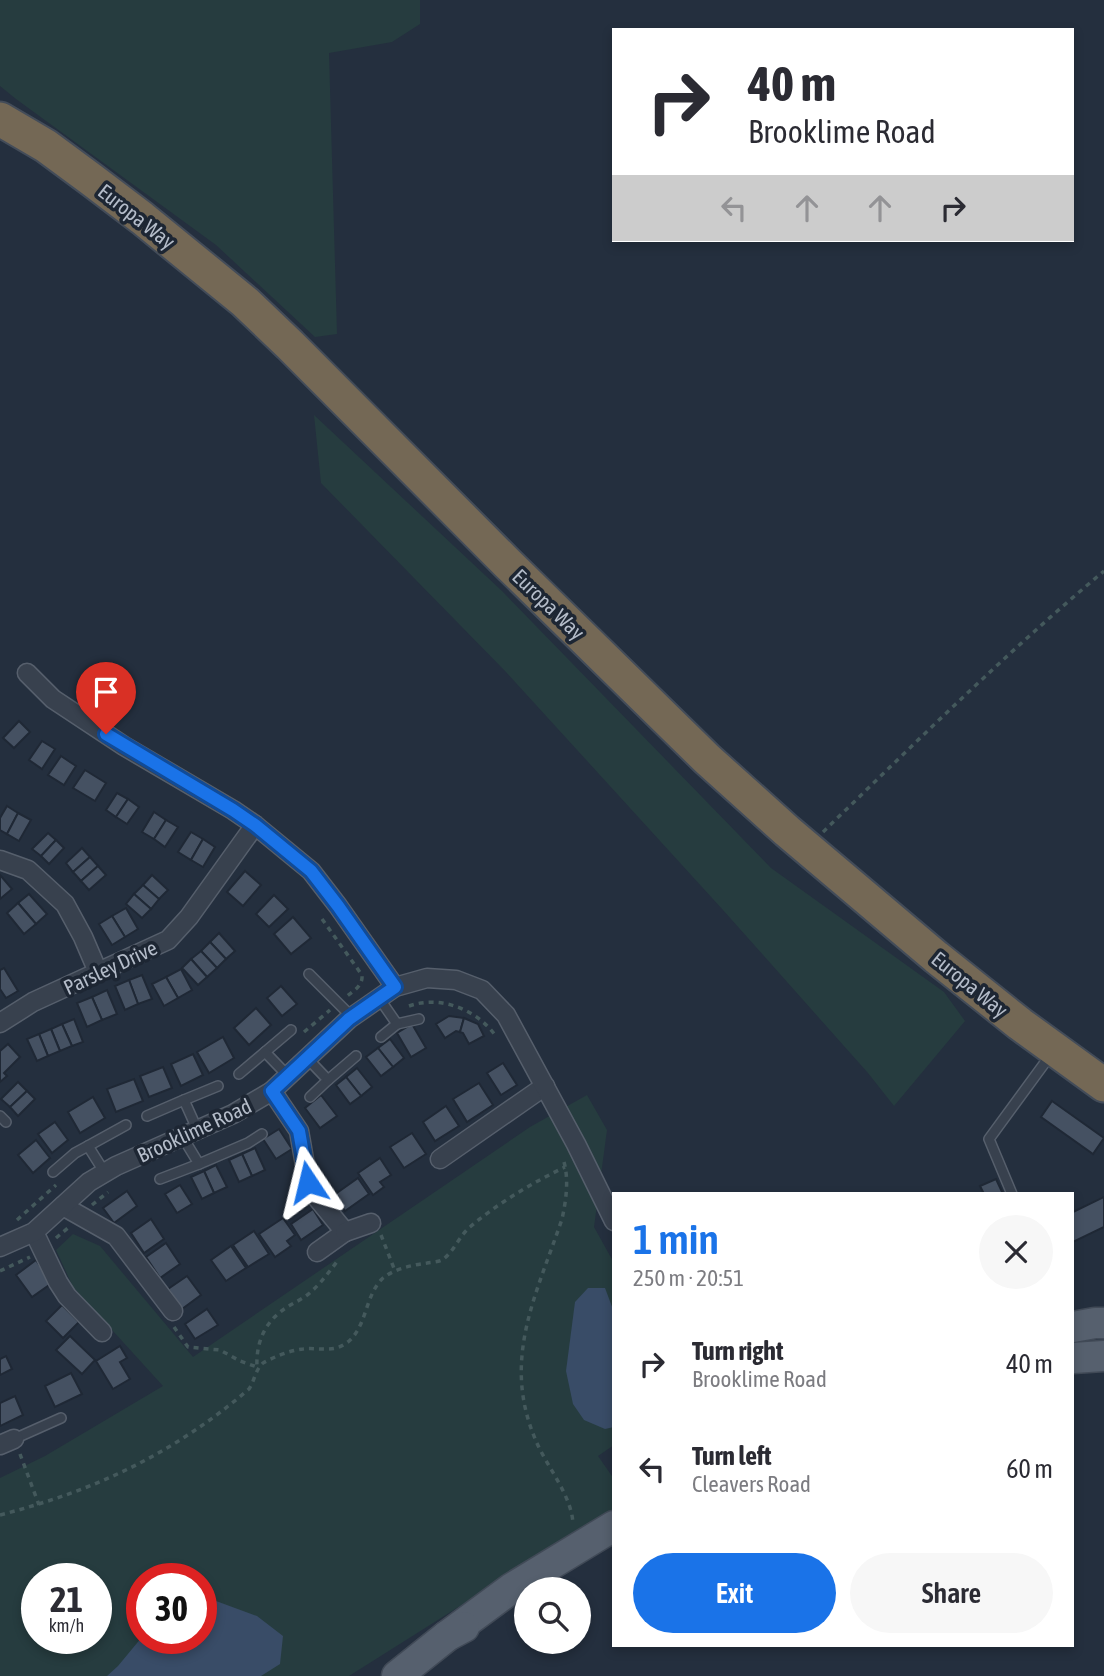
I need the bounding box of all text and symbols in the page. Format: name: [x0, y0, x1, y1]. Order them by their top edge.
text: 40 m: [748, 55, 836, 111]
icon: right: [633, 56, 724, 147]
text: Brooklime Road: [748, 113, 936, 150]
street label: Europa Way: [94, 179, 180, 254]
icon: left: [715, 189, 753, 227]
icon: ahead: [788, 189, 826, 227]
icon: ahead: [861, 189, 899, 227]
icon: right: [934, 189, 972, 227]
street label: Europa Way: [508, 564, 590, 644]
pin: [76, 662, 136, 734]
icon: arrive: [87, 673, 125, 711]
street label: Parsley Drive: [60, 935, 160, 999]
street label: Europa Way: [927, 946, 1013, 1022]
street label: Brooklime Road: [133, 1093, 255, 1167]
position arrow: [271, 1145, 345, 1219]
text: 1 min: [633, 1215, 719, 1263]
button: close: [979, 1215, 1053, 1289]
text: 250 m · 20:51: [633, 1265, 744, 1291]
text: Turn right: [692, 1336, 783, 1366]
icon: right: [633, 1345, 671, 1383]
text: 40 m: [1006, 1349, 1053, 1379]
text: Brooklime Road: [692, 1366, 827, 1392]
text: Turn left: [692, 1441, 772, 1471]
icon: left: [633, 1450, 671, 1488]
text: 60 m: [1006, 1454, 1053, 1484]
text: Cleavers Road: [692, 1471, 811, 1497]
button: Exit: [633, 1553, 836, 1633]
button: Share: [850, 1553, 1053, 1633]
speed limit sign: 30: [126, 1563, 217, 1654]
map controls: [514, 1577, 591, 1654]
button: search: [514, 1577, 591, 1654]
text: 21: [50, 1579, 83, 1619]
text: km/h: [49, 1615, 84, 1636]

